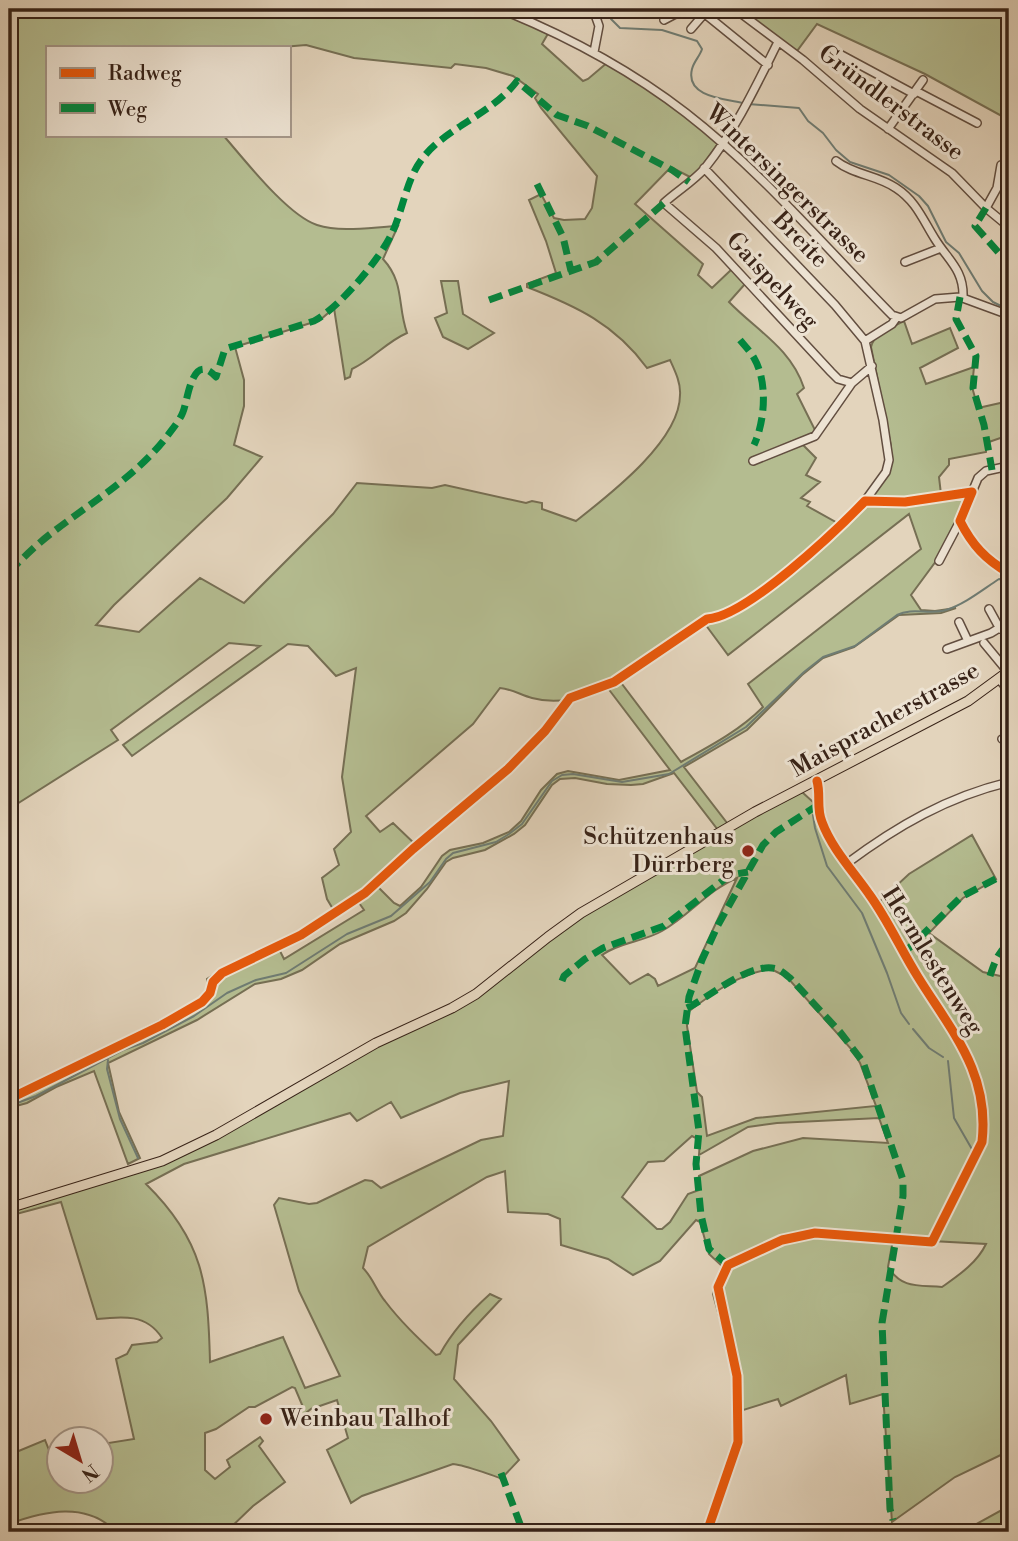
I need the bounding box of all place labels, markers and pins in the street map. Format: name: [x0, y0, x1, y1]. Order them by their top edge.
place label: Schützenhaus Dürrberg: [583, 822, 735, 880]
marker: Schützenhaus Dürrberg: [740, 843, 756, 859]
place label: Weinbau Talhof: [279, 1404, 451, 1434]
marker: Weinbau Talhof: [258, 1411, 274, 1427]

